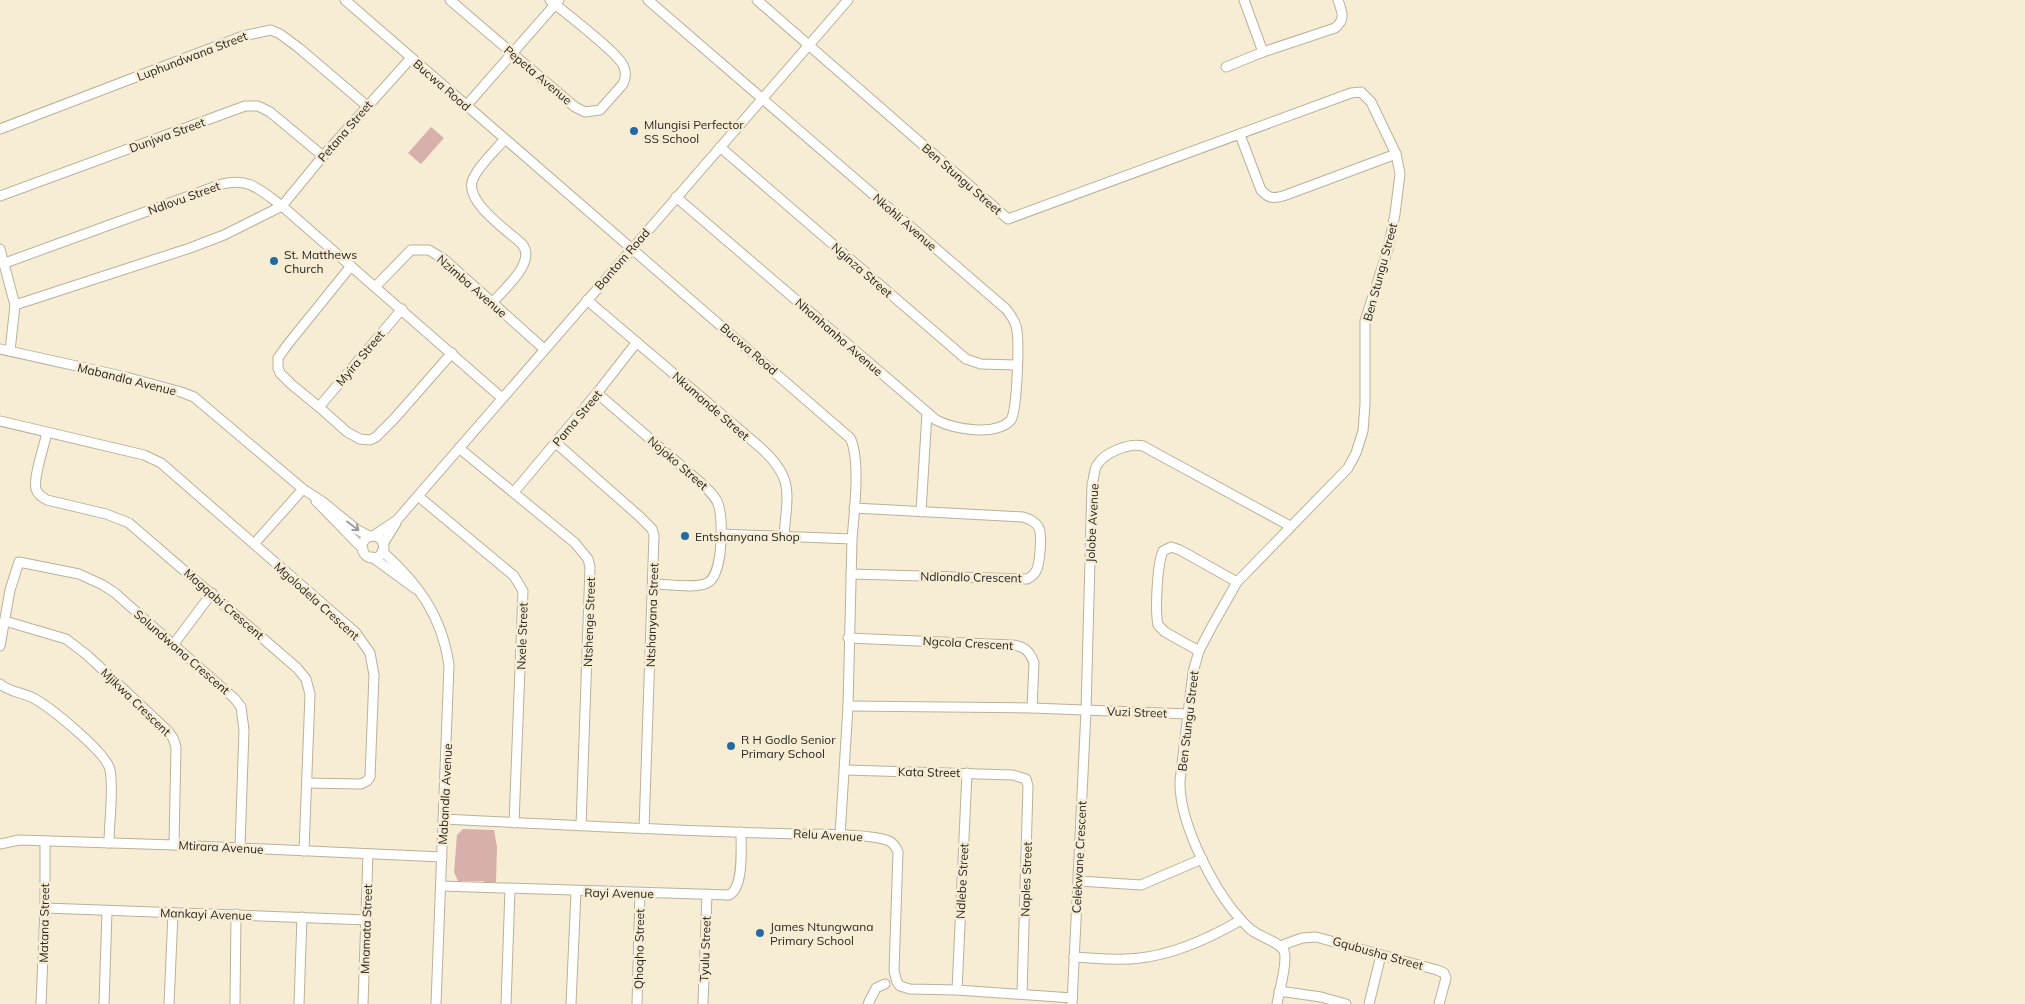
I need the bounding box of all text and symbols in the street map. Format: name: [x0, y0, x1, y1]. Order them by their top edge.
street label: Luphundwana Street: [135, 28, 249, 84]
street label: Pepeta Avenue: [501, 42, 575, 108]
street label: Bucwa Road: [410, 56, 474, 114]
street label: Petana Street: [314, 97, 376, 165]
street label: Dunjwa Street: [127, 114, 207, 156]
place label: Mlungisi Perfector SS School: [644, 117, 744, 146]
marker: Mlungisi Perfector SS School: [628, 125, 640, 137]
street label: Ben Stungu Street: [919, 140, 1005, 218]
street label: Ndlovu Street: [146, 178, 222, 218]
street label: Nkohli Avenue: [870, 190, 940, 254]
street label: Ben Stungu Street: [1360, 221, 1400, 323]
street label: Bantom Road: [591, 225, 653, 293]
street label: Nginza Street: [828, 239, 896, 301]
place label: St. Matthews Church: [284, 247, 357, 276]
street label: Nzimba Avenue: [434, 251, 510, 321]
marker: St. Matthews Church: [268, 255, 280, 267]
street label: Nhanhanha Avenue: [792, 295, 886, 379]
street label: Bucwa Road: [717, 320, 781, 378]
street label: Myira Street: [333, 327, 387, 389]
street label: Mabandla Avenue: [76, 359, 178, 399]
street label: Nkumande Street: [670, 369, 752, 443]
street label: Pama Street: [549, 387, 605, 449]
street label: Nojoko Street: [645, 433, 711, 493]
street label: Jolobe Avenue: [1082, 483, 1102, 563]
one-way arrow: [346, 521, 360, 531]
place label: Entshanyana Shop: [695, 529, 800, 544]
marker: Entshanyana Shop: [679, 530, 691, 542]
street label: Mgolodela Crescent: [271, 559, 363, 643]
street label: Ntshanyana Street: [643, 563, 661, 667]
street label: Magqabi Crescent: [181, 565, 267, 643]
street label: Ndlondlo Crescent: [920, 569, 1022, 585]
street label: Ntshenge Street: [580, 577, 598, 667]
street label: Nxele Street: [513, 602, 531, 670]
street label: Solundwana Crescent: [131, 606, 233, 698]
street label: Ngcola Crescent: [922, 633, 1014, 653]
street label: Mjikwa Crescent: [98, 665, 174, 739]
street label: Ben Stungu Street: [1174, 670, 1202, 772]
street label: Vuzi Street: [1107, 703, 1167, 721]
place label: R H Godlo Senior Primary School: [741, 732, 836, 761]
marker: R H Godlo Senior Primary School: [725, 740, 737, 752]
street label: Mabandla Avenue: [435, 743, 455, 845]
street label: Kata Street: [898, 764, 960, 780]
street label: Celekwane Crescent: [1069, 800, 1089, 914]
street label: Relu Avenue: [793, 826, 863, 844]
street label: Mtirara Avenue: [178, 837, 264, 857]
street label: Naples Street: [1017, 841, 1035, 917]
street label: Ndlebe Street: [953, 843, 971, 919]
street label: Matana Street: [36, 883, 52, 963]
street label: Mnamata Street: [357, 884, 375, 974]
street label: Rayi Avenue: [584, 885, 654, 901]
street label: Mankayi Avenue: [160, 905, 252, 923]
street label: Qhoqho Street: [631, 909, 647, 989]
street label: Tyulu Street: [696, 916, 714, 982]
place label: James Ntungwana Primary School: [770, 919, 873, 948]
marker: James Ntungwana Primary School: [754, 927, 766, 939]
street label: Gqubusha Street: [1331, 933, 1425, 973]

